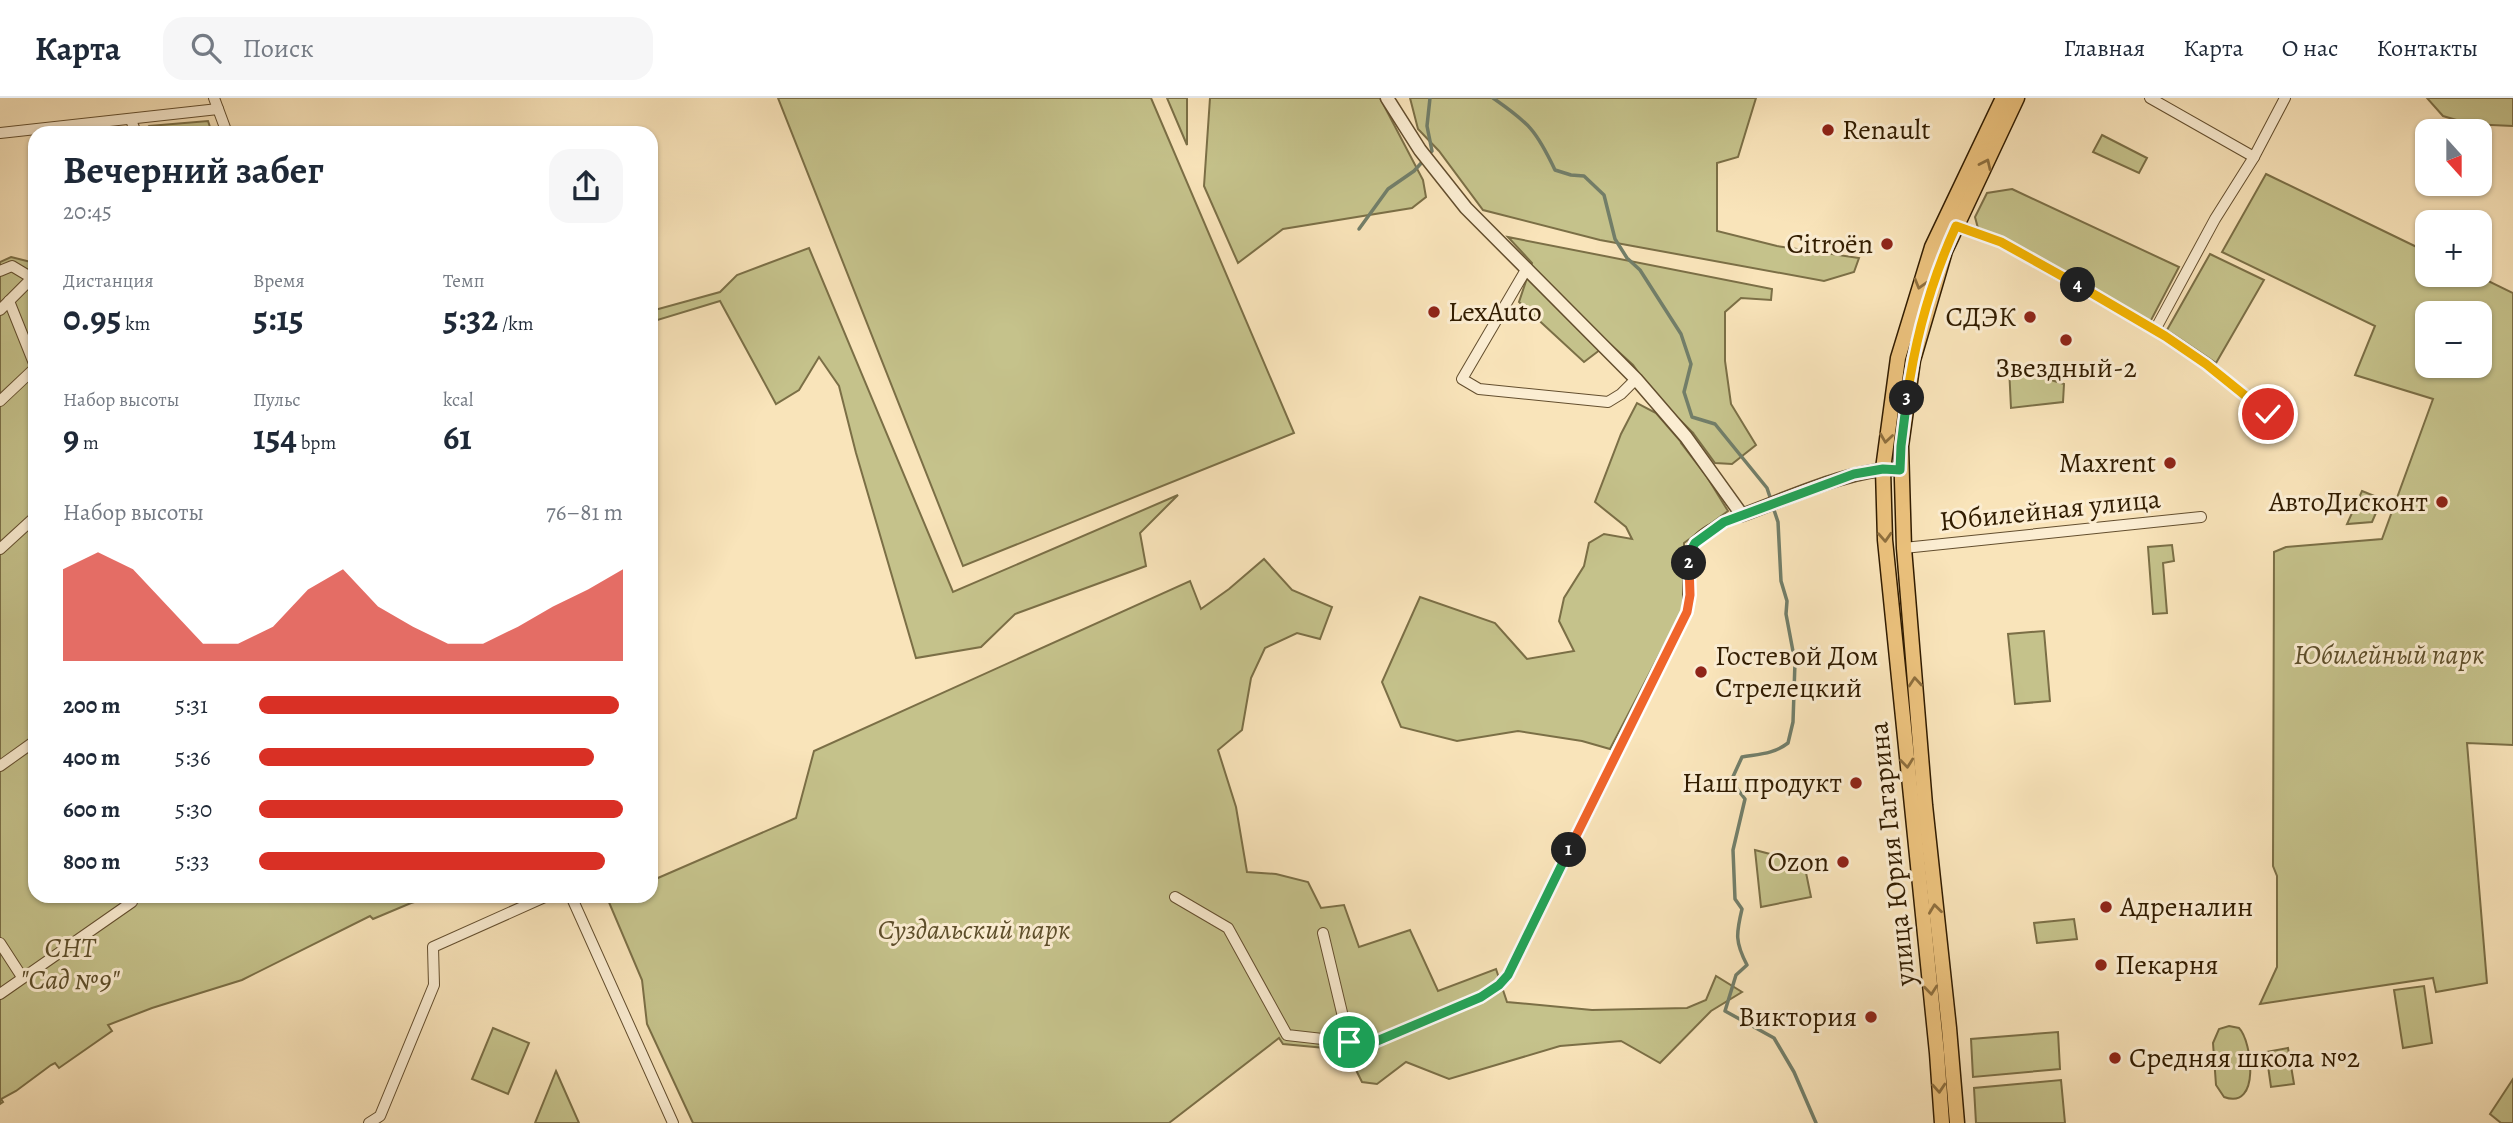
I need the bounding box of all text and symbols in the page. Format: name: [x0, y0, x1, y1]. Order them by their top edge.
search box: [163, 17, 653, 80]
text: Карта: [35, 26, 121, 71]
icon: search: [187, 29, 225, 67]
text: Поиск: [243, 31, 314, 66]
text: Главная: [2064, 32, 2145, 64]
text: Карта: [2183, 32, 2244, 64]
text: О нас: [2282, 32, 2338, 64]
text: Контакты: [2376, 32, 2478, 64]
place label: Renault: [1842, 111, 1930, 149]
north arrow: [2415, 119, 2492, 196]
map controls: [2415, 119, 2492, 378]
marker: Renault: [1820, 122, 1836, 138]
text: Вечерний забег: [63, 144, 324, 196]
button: share: [549, 149, 623, 223]
one-way arrow: [1978, 159, 1992, 171]
text: 20:45: [63, 196, 112, 227]
button: +: [2415, 210, 2492, 287]
place label: Citroën: [1787, 225, 1873, 263]
marker: Citroën: [1879, 236, 1895, 252]
text: Дистанция: [63, 268, 154, 294]
text: Время: [253, 268, 305, 294]
text: Темп: [443, 268, 484, 294]
pin: 4: [2060, 268, 2096, 302]
text: 4: [2073, 271, 2082, 297]
one-way arrow: [1914, 278, 1928, 290]
place label: LexAuto: [1448, 293, 1542, 331]
text: 0.95: [63, 294, 121, 342]
text: 5:15: [253, 294, 304, 342]
text: 5:32: [443, 294, 498, 342]
place label: СДЭК: [1945, 298, 2016, 336]
button: −: [2415, 301, 2492, 378]
marker: LexAuto: [1426, 304, 1442, 320]
marker: СДЭК: [2022, 309, 2038, 325]
text: km: [121, 311, 150, 337]
text: /km: [498, 311, 534, 337]
marker: Звездный-2: [2058, 332, 2074, 348]
place label: Звездный-2: [1995, 349, 2137, 387]
pin: 3: [1890, 380, 1924, 416]
text: 3: [1902, 384, 1911, 410]
pin: [2238, 384, 2298, 444]
text: Набор высоты: [63, 387, 179, 413]
text: Пульс: [253, 387, 301, 413]
text: kcal: [443, 387, 473, 413]
icon: check: [2249, 395, 2287, 433]
text: 9: [63, 413, 79, 461]
text: 154: [253, 413, 297, 461]
text: 61: [443, 413, 472, 461]
text: m: [79, 430, 99, 456]
text: bpm: [297, 430, 336, 456]
one-way arrow: [1879, 432, 1894, 444]
place label: Maxrent: [2059, 444, 2156, 482]
marker: Maxrent: [2162, 455, 2178, 471]
street label: Юбилейная улица: [1938, 479, 2162, 540]
place label: АвтоДисконт: [2268, 483, 2428, 521]
marker: АвтоДисконт: [2434, 494, 2450, 510]
text: Набор высоты: [63, 497, 204, 528]
text: 76–81 m: [546, 497, 623, 528]
one-way arrow: [1877, 532, 1892, 543]
pin: 2: [1672, 546, 1706, 580]
text: 2: [1684, 549, 1693, 575]
park label: Юбилейный парк: [2294, 636, 2484, 674]
place label: Гостевой Дом Стрелецкий: [1715, 637, 1879, 707]
marker: Гостевой Дом Стрелецкий: [1693, 664, 1709, 680]
one-way arrow: [1908, 677, 1923, 688]
text: 200 m: [63, 690, 121, 721]
text: 5:31: [175, 690, 208, 721]
street label: улица Юрия Гагарина: [1859, 720, 1925, 989]
text: 400 m: [63, 742, 120, 773]
text: 5:36: [175, 742, 211, 773]
one-way arrow: [1900, 758, 1915, 769]
place label: Наш продукт: [1682, 764, 1842, 802]
marker: Наш продукт: [1848, 775, 1864, 791]
text: 600 m: [63, 794, 120, 825]
text: 5:30: [175, 794, 212, 825]
pin: 1: [1552, 832, 1586, 868]
text: 1: [1565, 836, 1572, 862]
place label: Ozon: [1767, 843, 1829, 881]
text: 800 m: [63, 846, 120, 877]
text: 5:33: [175, 846, 210, 877]
marker: Ozon: [1835, 854, 1851, 870]
place label: Адреналин: [2119, 888, 2253, 926]
marker: Адреналин: [2098, 899, 2114, 915]
one-way arrow: [1928, 903, 1943, 914]
park label: Суздальский парк: [878, 911, 1070, 949]
park label: СНТ "Сад №9": [20, 929, 121, 999]
place label: Пекарня: [2115, 946, 2219, 984]
marker: Пекарня: [2093, 957, 2109, 973]
one-way arrow: [1923, 984, 1938, 996]
place label: Виктория: [1738, 998, 1857, 1036]
marker: Виктория: [1863, 1009, 1879, 1025]
pin: [1319, 1012, 1379, 1072]
icon: arrive: [1330, 1023, 1368, 1061]
place label: Средняя школа №2: [2129, 1039, 2360, 1077]
marker: Средняя школа №2: [2107, 1050, 2123, 1066]
one-way arrow: [1932, 1083, 1947, 1094]

